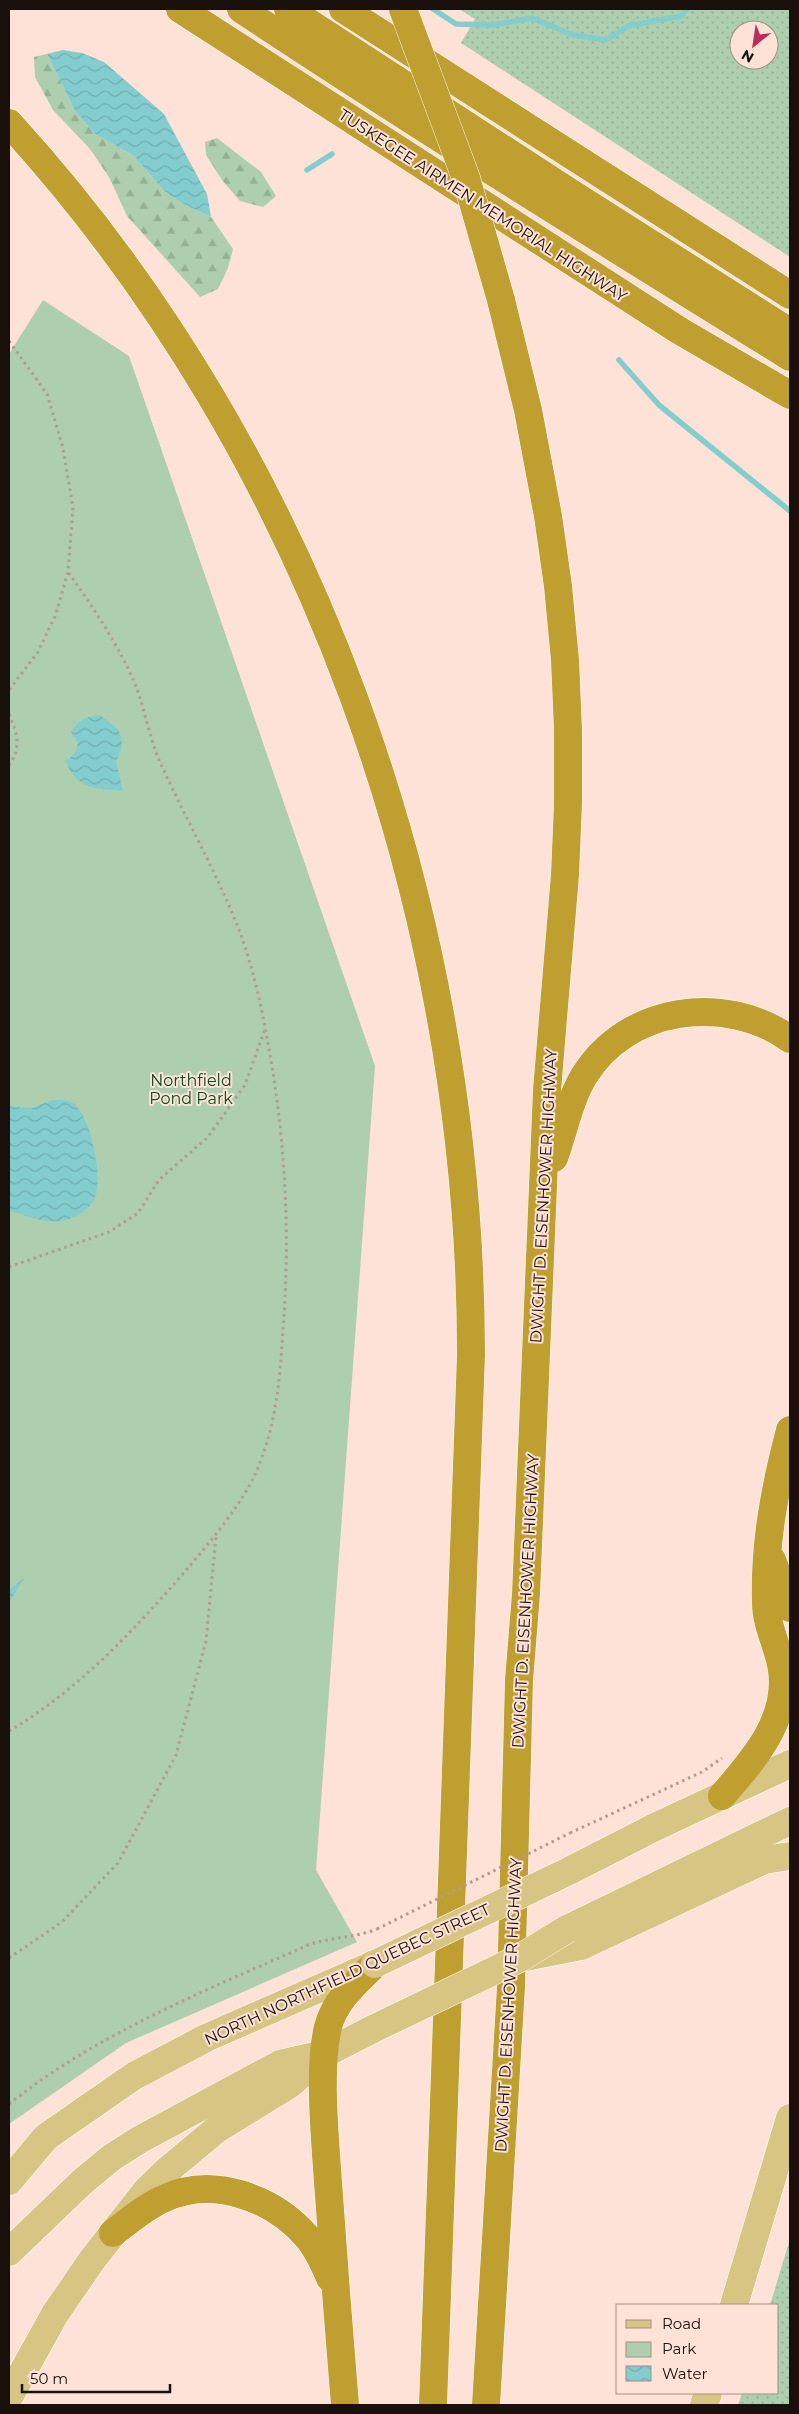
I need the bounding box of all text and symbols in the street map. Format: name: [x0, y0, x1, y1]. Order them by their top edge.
north arrow: [729, 20, 779, 70]
text: N: [738, 46, 757, 67]
street label: TUSKEGEE AIRMEN MEMORIAL HIGHWAY: [335, 105, 631, 306]
street label: DWIGHT D. EISENHOWER HIGHWAY: [526, 1048, 561, 1344]
park label: Northfield Pond Park: [149, 1071, 233, 1108]
street label: DWIGHT D. EISENHOWER HIGHWAY: [508, 1453, 543, 1749]
street label: DWIGHT D. EISENHOWER HIGHWAY: [491, 1857, 526, 2153]
street label: NORTH NORTHFIELD QUEBEC STREET: [201, 1899, 494, 2049]
legend: [616, 2304, 779, 2394]
text: Road: [662, 2314, 701, 2333]
text: Park: [662, 2339, 696, 2358]
scale bar: [22, 2362, 170, 2394]
text: Water: [662, 2364, 708, 2383]
text: 50 m: [30, 2369, 68, 2388]

